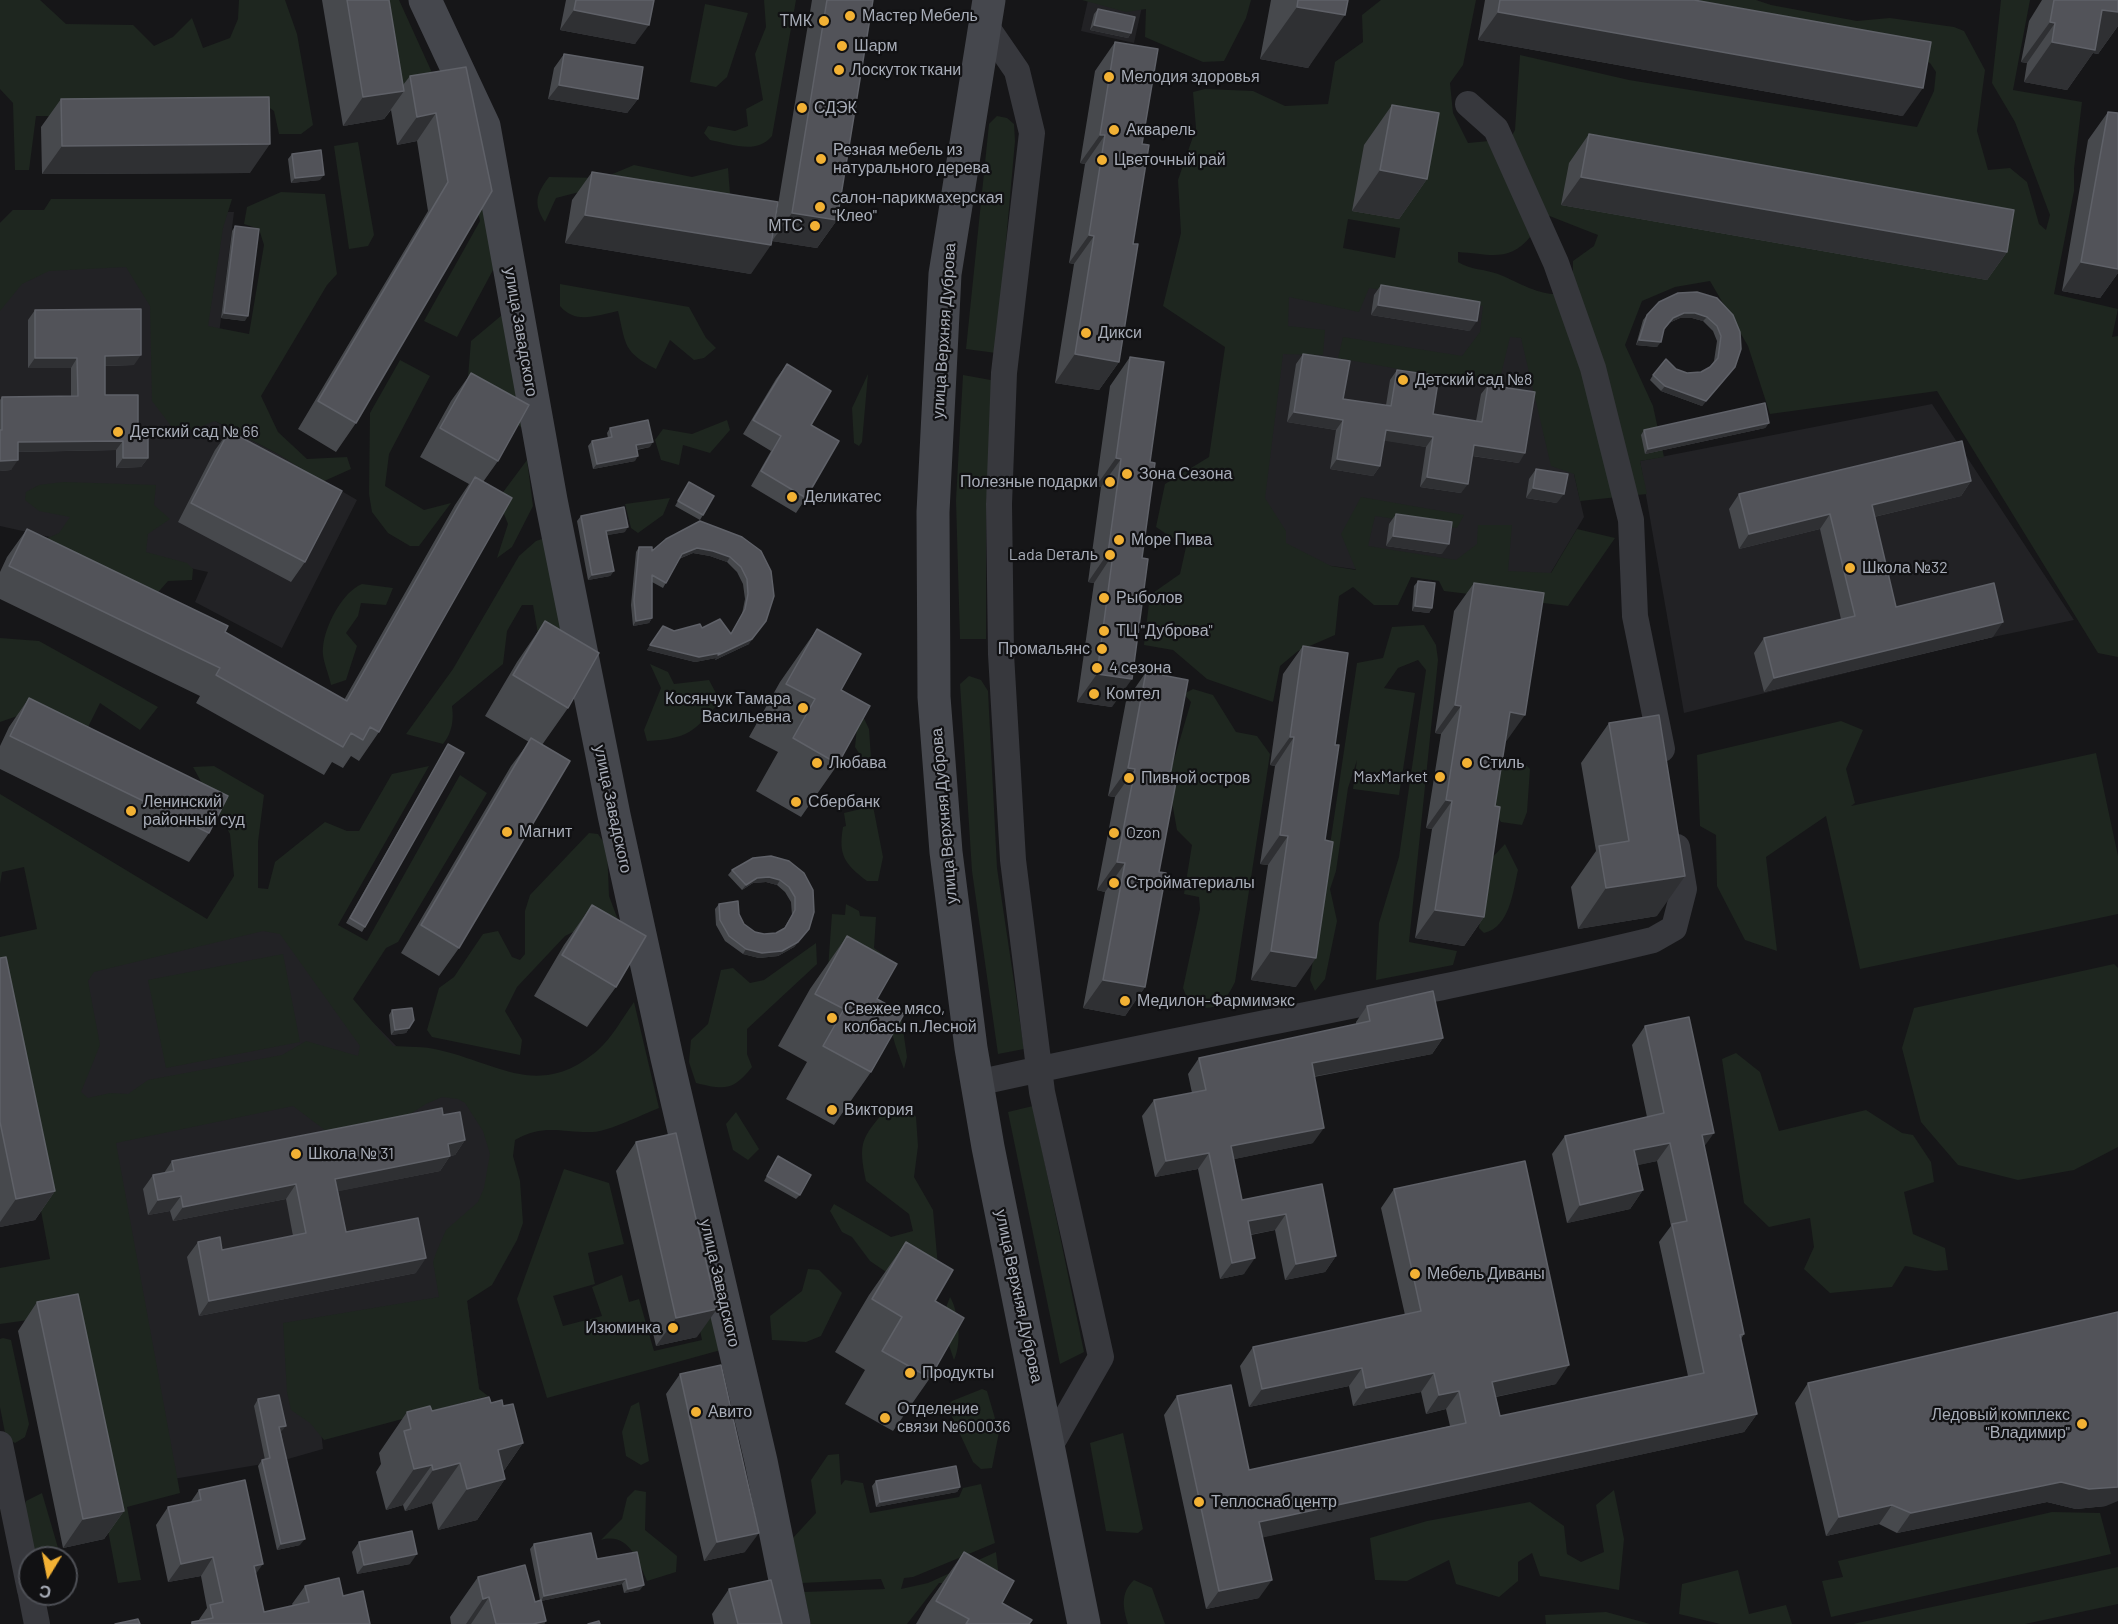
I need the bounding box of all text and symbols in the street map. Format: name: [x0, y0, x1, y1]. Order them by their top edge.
place label: Мастер Мебель: [862, 6, 978, 26]
marker: Мастер Мебель: [843, 9, 857, 23]
place label: ТМК: [780, 11, 812, 31]
marker: ТМК: [817, 14, 831, 28]
place label: Шарм: [854, 36, 897, 56]
marker: Шарм: [835, 39, 849, 53]
place label: Лоскуток ткани: [851, 60, 961, 80]
marker: Лоскуток ткани: [832, 63, 846, 77]
place label: Мелодия здоровья: [1121, 67, 1260, 87]
marker: Мелодия здоровья: [1102, 70, 1116, 84]
place label: СДЭК: [814, 98, 857, 118]
marker: СДЭК: [795, 101, 809, 115]
place label: Акварель: [1126, 120, 1196, 140]
marker: Акварель: [1107, 123, 1121, 137]
place label: Резная мебель из натурального дерева: [833, 140, 990, 178]
place label: Цветочный рай: [1114, 150, 1226, 170]
marker: Резная мебель из натурального дерева: [814, 152, 828, 166]
marker: Цветочный рай: [1095, 153, 1109, 167]
place label: салон-парикмахерская "Клео": [832, 188, 1003, 226]
marker: салон-парикмахерская "Клео": [813, 200, 827, 214]
place label: МТС: [768, 216, 803, 236]
marker: МТС: [808, 219, 822, 233]
street label: улица Верхняя Дуброва: [928, 242, 960, 420]
street label: улица Завадского: [500, 266, 542, 398]
place label: Дикси: [1098, 323, 1142, 343]
marker: Дикси: [1079, 326, 1093, 340]
place label: Детский сад №8: [1415, 370, 1532, 390]
marker: Детский сад №8: [1396, 373, 1410, 387]
place label: Детский сад № 66: [130, 422, 259, 442]
marker: Детский сад № 66: [111, 425, 125, 439]
place label: Зона Сезона: [1139, 464, 1232, 484]
marker: Зона Сезона: [1120, 467, 1134, 481]
place label: Полезные подарки: [960, 472, 1098, 492]
marker: Полезные подарки: [1103, 475, 1117, 489]
place label: Деликатес: [804, 487, 881, 507]
marker: Деликатес: [785, 490, 799, 504]
place label: Море Пива: [1131, 530, 1212, 550]
marker: Море Пива: [1112, 533, 1126, 547]
place label: Lada Dеталь: [1009, 545, 1098, 565]
marker: Lada Dеталь: [1103, 548, 1117, 562]
place label: Школа №32: [1862, 558, 1948, 578]
marker: Школа №32: [1843, 561, 1857, 575]
place label: Рыболов: [1116, 588, 1183, 608]
marker: Рыболов: [1097, 591, 1111, 605]
place label: ТЦ "Дуброва": [1116, 621, 1213, 641]
marker: ТЦ "Дуброва": [1097, 624, 1111, 638]
place label: Промальянс: [998, 639, 1090, 659]
marker: Промальянс: [1095, 642, 1109, 656]
place label: 4 сезона: [1109, 658, 1171, 678]
marker: 4 сезона: [1090, 661, 1104, 675]
place label: Комтел: [1106, 684, 1160, 704]
marker: Комтел: [1087, 687, 1101, 701]
place label: Косянчук Тамара Васильевна: [665, 689, 791, 727]
marker: Косянчук Тамара Васильевна: [796, 701, 810, 715]
street label: улица Верхняя Дуброва: [927, 727, 961, 905]
street label: улица Завадского: [590, 743, 636, 875]
place label: Любава: [829, 753, 886, 773]
place label: Стиль: [1479, 753, 1524, 773]
marker: Любава: [810, 756, 824, 770]
marker: Стиль: [1460, 756, 1474, 770]
place label: MaxMarket: [1353, 767, 1428, 787]
place label: Пивной остров: [1141, 768, 1250, 788]
marker: MaxMarket: [1433, 770, 1447, 784]
marker: Пивной остров: [1122, 771, 1136, 785]
place label: Ленинский районный суд: [143, 792, 245, 830]
place label: Сбербанк: [808, 792, 880, 812]
marker: Сбербанк: [789, 795, 803, 809]
marker: Ленинский районный суд: [124, 804, 138, 818]
place label: Магнит: [519, 822, 572, 842]
place label: Ozon: [1126, 823, 1160, 843]
marker: Магнит: [500, 825, 514, 839]
marker: Ozon: [1107, 826, 1121, 840]
place label: Стройматериалы: [1126, 873, 1255, 893]
marker: Стройматериалы: [1107, 876, 1121, 890]
place label: Медилон-Фармимэкс: [1137, 991, 1295, 1011]
marker: Медилон-Фармимэкс: [1118, 994, 1132, 1008]
place label: Свежее мясо, колбасы п.Лесной: [844, 999, 977, 1037]
marker: Свежее мясо, колбасы п.Лесной: [825, 1011, 839, 1025]
place label: Виктория: [844, 1100, 913, 1120]
marker: Виктория: [825, 1103, 839, 1117]
place label: Школа № 31: [308, 1144, 394, 1164]
marker: Школа № 31: [289, 1147, 303, 1161]
street label: улица Верхняя Дуброва: [991, 1208, 1047, 1384]
street label: улица Завадского: [696, 1217, 744, 1349]
place label: Мебель Диваны: [1427, 1264, 1545, 1284]
marker: Мебель Диваны: [1408, 1267, 1422, 1281]
place label: Изюминка: [585, 1318, 661, 1338]
marker: Изюминка: [666, 1321, 680, 1335]
place label: Продукты: [922, 1363, 994, 1383]
marker: Продукты: [903, 1366, 917, 1380]
place label: Отделение связи №600036: [897, 1399, 1010, 1437]
place label: Авито: [708, 1402, 752, 1422]
marker: Авито: [689, 1405, 703, 1419]
place label: Ледовый комплекс "Владимир": [1931, 1405, 2070, 1443]
marker: Отделение связи №600036: [878, 1411, 892, 1425]
marker: Ледовый комплекс "Владимир": [2075, 1417, 2089, 1431]
place label: Теплоснаб центр: [1211, 1492, 1337, 1512]
marker: Теплоснаб центр: [1192, 1495, 1206, 1509]
north arrow: [18, 1546, 78, 1606]
text: С: [38, 1582, 52, 1603]

